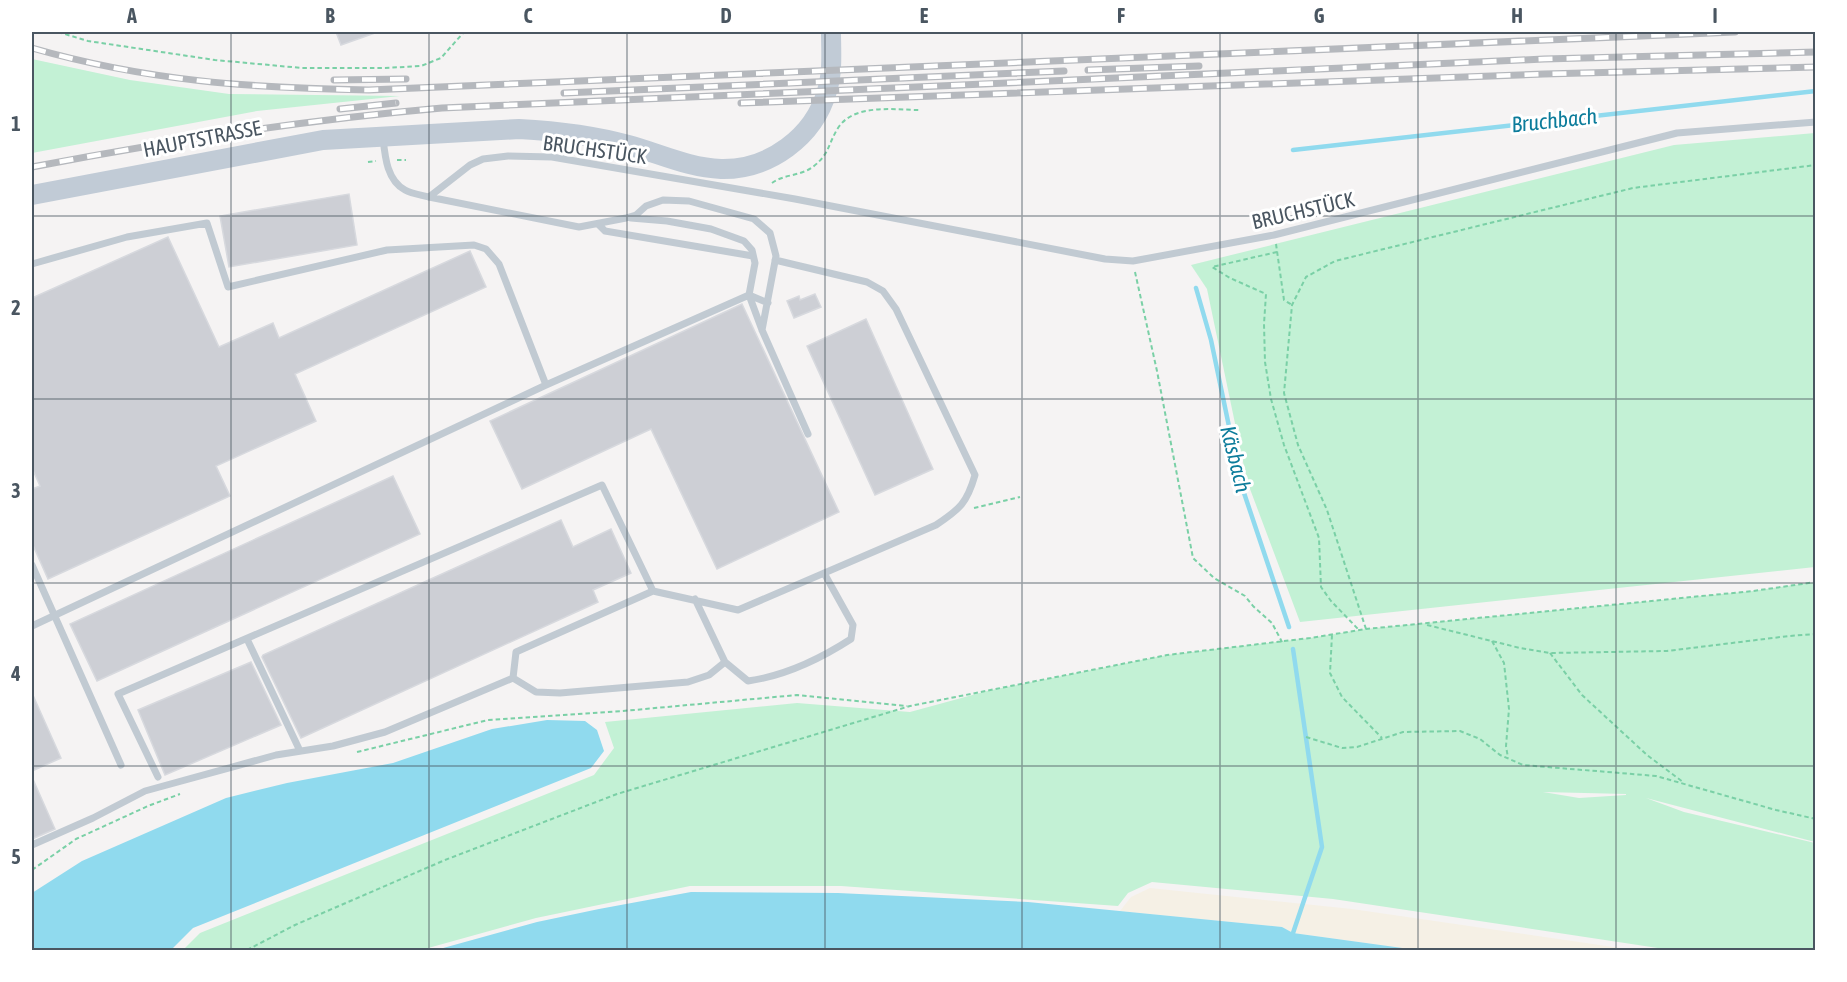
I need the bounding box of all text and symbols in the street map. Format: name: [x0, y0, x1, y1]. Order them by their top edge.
text: A: [126, 4, 137, 27]
text: B: [325, 4, 335, 27]
text: C: [524, 4, 533, 27]
text: D: [720, 4, 732, 27]
text: E: [920, 4, 929, 27]
text: F: [1117, 4, 1125, 27]
text: G: [1314, 4, 1325, 27]
text: H: [1511, 4, 1523, 27]
text: I: [1712, 4, 1718, 27]
water label: Bruchbach: [1510, 103, 1598, 137]
text: 1: [11, 112, 21, 135]
street label: HAUPTSTRASSE: [141, 115, 263, 161]
street label: BRUCHSTÜCK: [542, 130, 649, 168]
street label: BRUCHSTÜCK: [1249, 186, 1357, 233]
text: 2: [11, 296, 21, 319]
water label: Käsbach: [1215, 423, 1257, 495]
text: 3: [11, 479, 21, 502]
text: 4: [10, 662, 21, 685]
text: 5: [11, 845, 21, 868]

